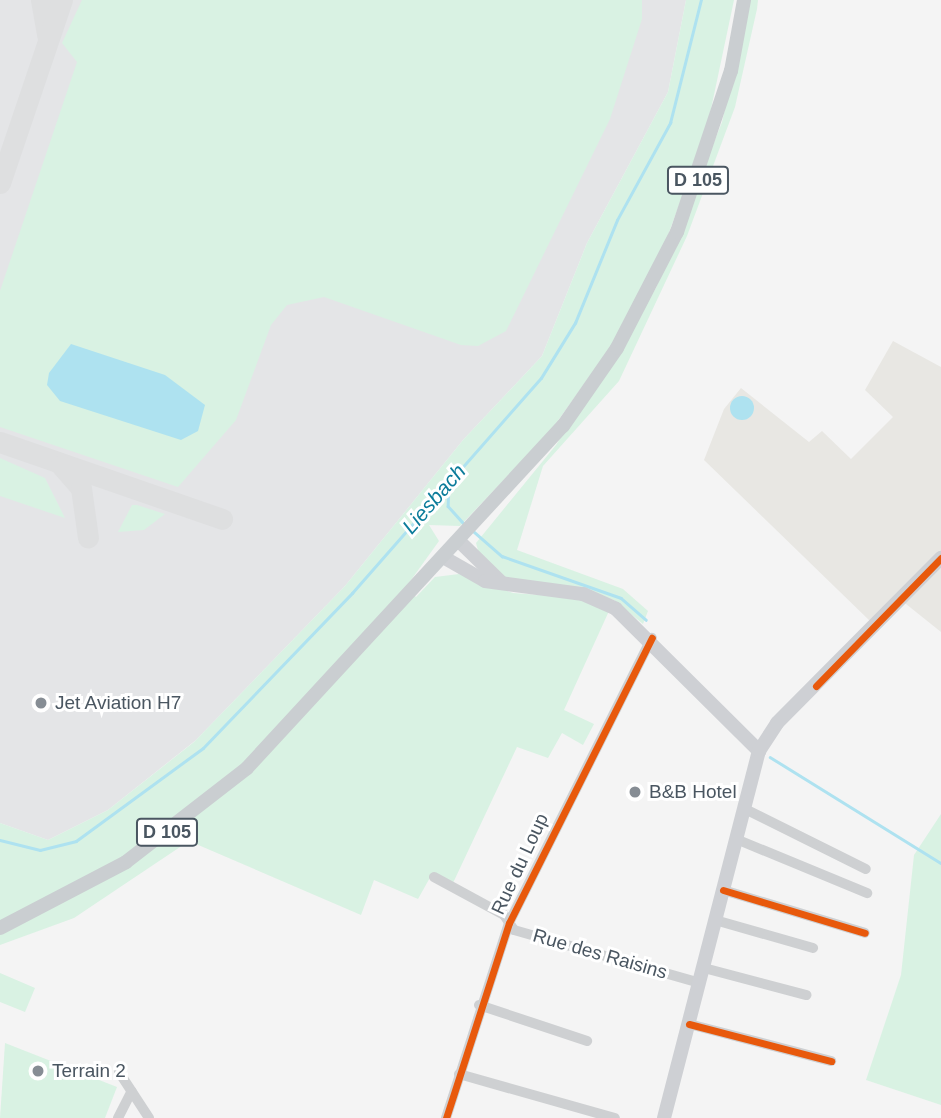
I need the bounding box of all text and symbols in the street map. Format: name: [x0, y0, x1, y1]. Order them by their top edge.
road number: D 105: [666, 166, 730, 195]
water label: Liesbach: [397, 459, 471, 539]
place label: Jet Aviation H7: [55, 692, 182, 714]
marker: Jet Aviation H7: [33, 695, 49, 711]
place label: B&B Hotel: [649, 781, 737, 803]
marker: B&B Hotel: [627, 784, 643, 800]
street label: Rue du Loup: [487, 810, 553, 918]
road number: D 105: [136, 818, 198, 846]
street label: Rue des Raisins: [530, 924, 670, 984]
place label: Terrain 2: [52, 1060, 126, 1082]
marker: Terrain 2: [30, 1063, 46, 1079]

